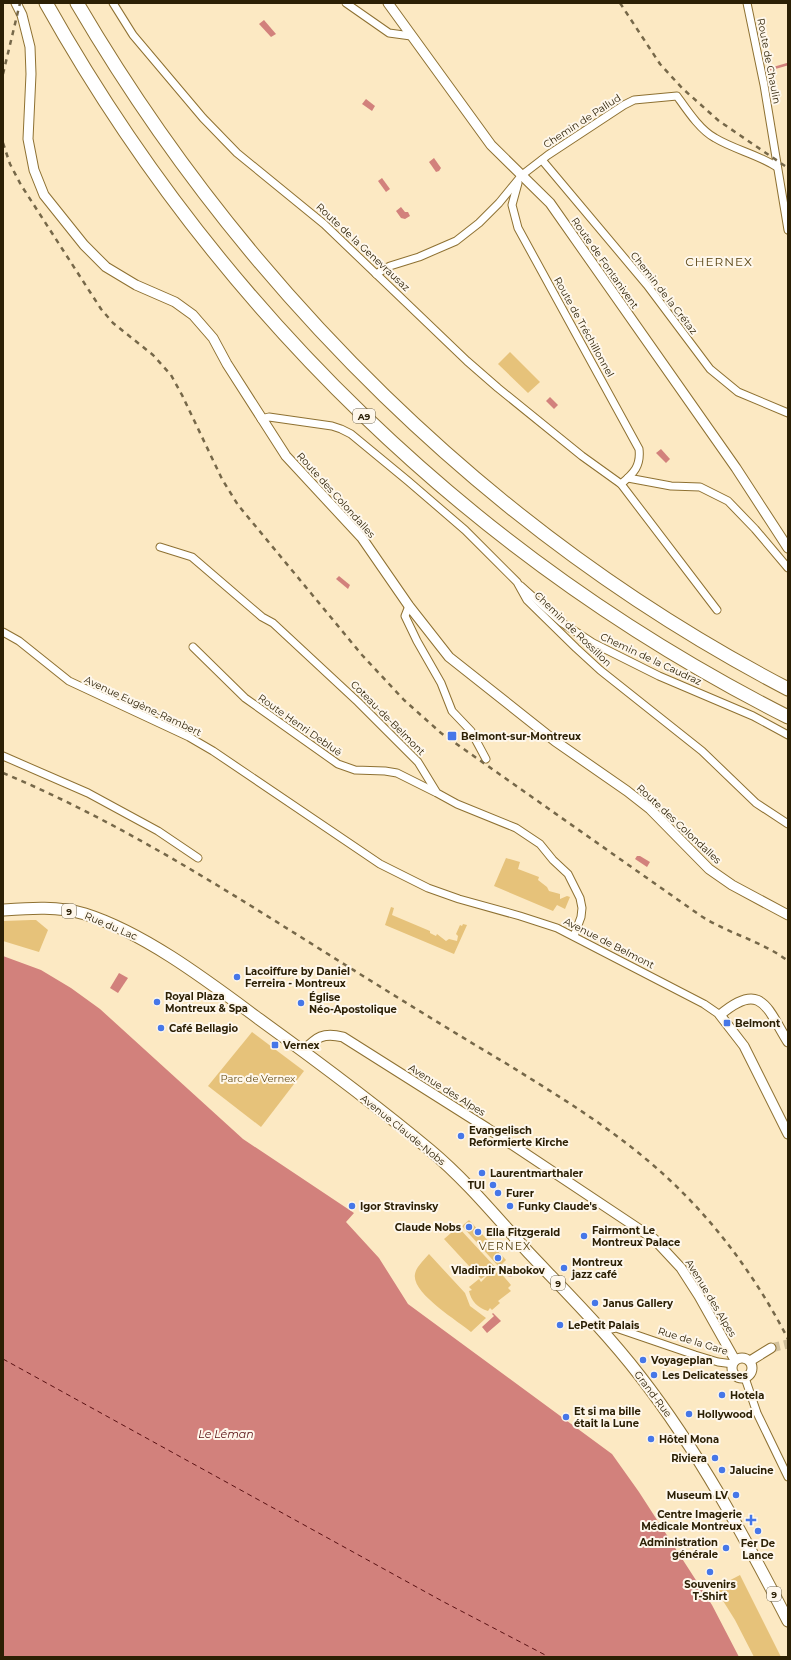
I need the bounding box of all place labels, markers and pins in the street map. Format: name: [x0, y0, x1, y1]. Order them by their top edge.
marker: Belmont-sur-Montreux: [446, 730, 458, 742]
place label: Belmont-sur-Montreux: [461, 730, 581, 743]
place label: Lacoiffure by Daniel Ferreira - Montreux: [245, 965, 350, 990]
marker: Lacoiffure by Daniel Ferreira - Montreux: [232, 972, 242, 982]
place label: Royal Plaza Montreux & Spa: [165, 990, 248, 1015]
place label: Église Néo-Apostolique: [309, 991, 397, 1016]
marker: Royal Plaza Montreux & Spa: [152, 997, 162, 1007]
marker: Église Néo-Apostolique: [296, 998, 306, 1008]
place label: Belmont: [735, 1017, 781, 1030]
marker: Belmont: [722, 1018, 732, 1028]
place label: Café Bellagio: [169, 1022, 239, 1035]
marker: Café Bellagio: [156, 1023, 166, 1033]
place label: Vernex: [282, 1039, 320, 1052]
marker: Vernex: [270, 1040, 280, 1050]
place label: Evangelisch Reformierte Kirche: [469, 1124, 569, 1149]
marker: Evangelisch Reformierte Kirche: [456, 1131, 466, 1141]
place label: Laurentmarthaler: [490, 1167, 584, 1180]
marker: Laurentmarthaler: [477, 1168, 487, 1178]
place label: TUI: [468, 1179, 485, 1192]
marker: TUI: [488, 1180, 498, 1190]
place label: Furer: [506, 1187, 535, 1200]
marker: Furer: [493, 1188, 503, 1198]
place label: Igor Stravinsky: [360, 1200, 439, 1213]
place label: Funky Claude's: [518, 1200, 598, 1213]
marker: Igor Stravinsky: [347, 1201, 357, 1211]
marker: Funky Claude's: [505, 1201, 515, 1211]
place label: Claude Nobs: [395, 1221, 462, 1234]
marker: Claude Nobs: [464, 1222, 474, 1232]
place label: Fairmont Le Montreux Palace: [592, 1224, 680, 1249]
place label: Ella Fitzgerald: [486, 1226, 560, 1239]
marker: Ella Fitzgerald: [473, 1227, 483, 1237]
marker: Fairmont Le Montreux Palace: [579, 1231, 589, 1241]
marker: Vladimir Nabokov: [493, 1253, 503, 1263]
place label: Montreux jazz café: [571, 1256, 623, 1281]
marker: Montreux jazz café: [559, 1263, 569, 1273]
place label: Vladimir Nabokov: [450, 1264, 546, 1277]
place label: Janus Gallery: [602, 1297, 674, 1310]
marker: Janus Gallery: [590, 1298, 600, 1308]
place label: LePetit Palais: [568, 1319, 640, 1332]
marker: LePetit Palais: [555, 1320, 565, 1330]
place label: Voyageplan: [650, 1354, 713, 1367]
marker: Voyageplan: [638, 1355, 648, 1365]
place label: Les Delicatesses: [662, 1369, 749, 1382]
marker: Les Delicatesses: [649, 1370, 659, 1380]
place label: Hotela: [730, 1389, 764, 1402]
marker: Hotela: [717, 1390, 727, 1400]
place label: Et si ma bille était la Lune: [574, 1405, 641, 1430]
place label: Hollywood: [697, 1408, 753, 1421]
marker: Hollywood: [684, 1409, 694, 1419]
marker: Et si ma bille était la Lune: [561, 1412, 571, 1422]
place label: Hôtel Mona: [659, 1433, 719, 1446]
marker: Hôtel Mona: [646, 1434, 656, 1444]
place label: Riviera: [671, 1452, 707, 1465]
marker: Riviera: [710, 1453, 720, 1463]
place label: Jalucine: [729, 1464, 774, 1477]
marker: Jalucine: [717, 1465, 727, 1475]
place label: Museum LV: [667, 1489, 729, 1502]
marker: Museum LV: [731, 1490, 741, 1500]
place label: Centre Imagerie Médicale Montreux: [641, 1508, 742, 1533]
marker: Centre Imagerie Médicale Montreux: [745, 1514, 757, 1526]
marker: Fer De Lance: [753, 1526, 763, 1536]
place label: Administration générale: [638, 1536, 718, 1561]
place label: Fer De Lance: [741, 1537, 775, 1562]
marker: Administration générale: [721, 1543, 731, 1553]
marker: Souvenirs T-Shirt: [705, 1567, 715, 1577]
place label: Souvenirs T-Shirt: [684, 1578, 736, 1603]

